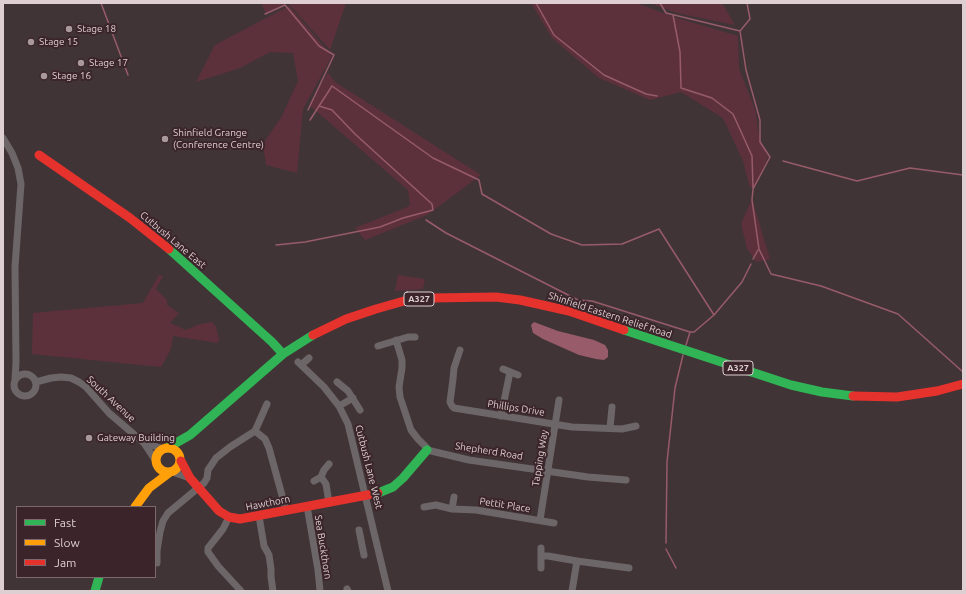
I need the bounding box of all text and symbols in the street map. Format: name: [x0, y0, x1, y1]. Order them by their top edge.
place label: Stage 18: [77, 23, 116, 35]
marker: Stage 18: [64, 24, 74, 34]
place label: Stage 15: [39, 36, 78, 48]
marker: Stage 15: [26, 37, 36, 47]
place label: Stage 17: [89, 57, 128, 69]
marker: Stage 17: [76, 58, 86, 68]
place label: Stage 16: [52, 70, 91, 82]
marker: Stage 16: [39, 71, 49, 81]
place label: Shinfield Grange (Conference Centre): [173, 127, 264, 150]
marker: Shinfield Grange (Conference Centre): [160, 134, 170, 144]
street label: Cutbush Lane East: [138, 209, 208, 271]
street label: Shinfield Eastern Relief Road: [547, 289, 673, 341]
road number: A327: [404, 292, 434, 306]
road number: A327: [723, 361, 753, 375]
street label: South Avenue: [84, 373, 138, 425]
street label: Phillips Drive: [486, 398, 546, 418]
street label: Cutbush Lane West: [353, 424, 385, 510]
street label: Tapping Way: [530, 429, 550, 487]
place label: Gateway Building: [97, 432, 175, 444]
marker: Gateway Building: [84, 433, 94, 443]
street label: Shepherd Road: [454, 440, 524, 462]
street label: Hawthorn: [245, 493, 291, 513]
street label: Pettit Place: [479, 495, 531, 515]
legend: [16, 506, 156, 578]
street label: Sea Buckthorn: [312, 514, 334, 580]
text: Fast: [54, 516, 76, 529]
text: Slow: [54, 536, 80, 549]
text: Jam: [54, 556, 76, 569]

